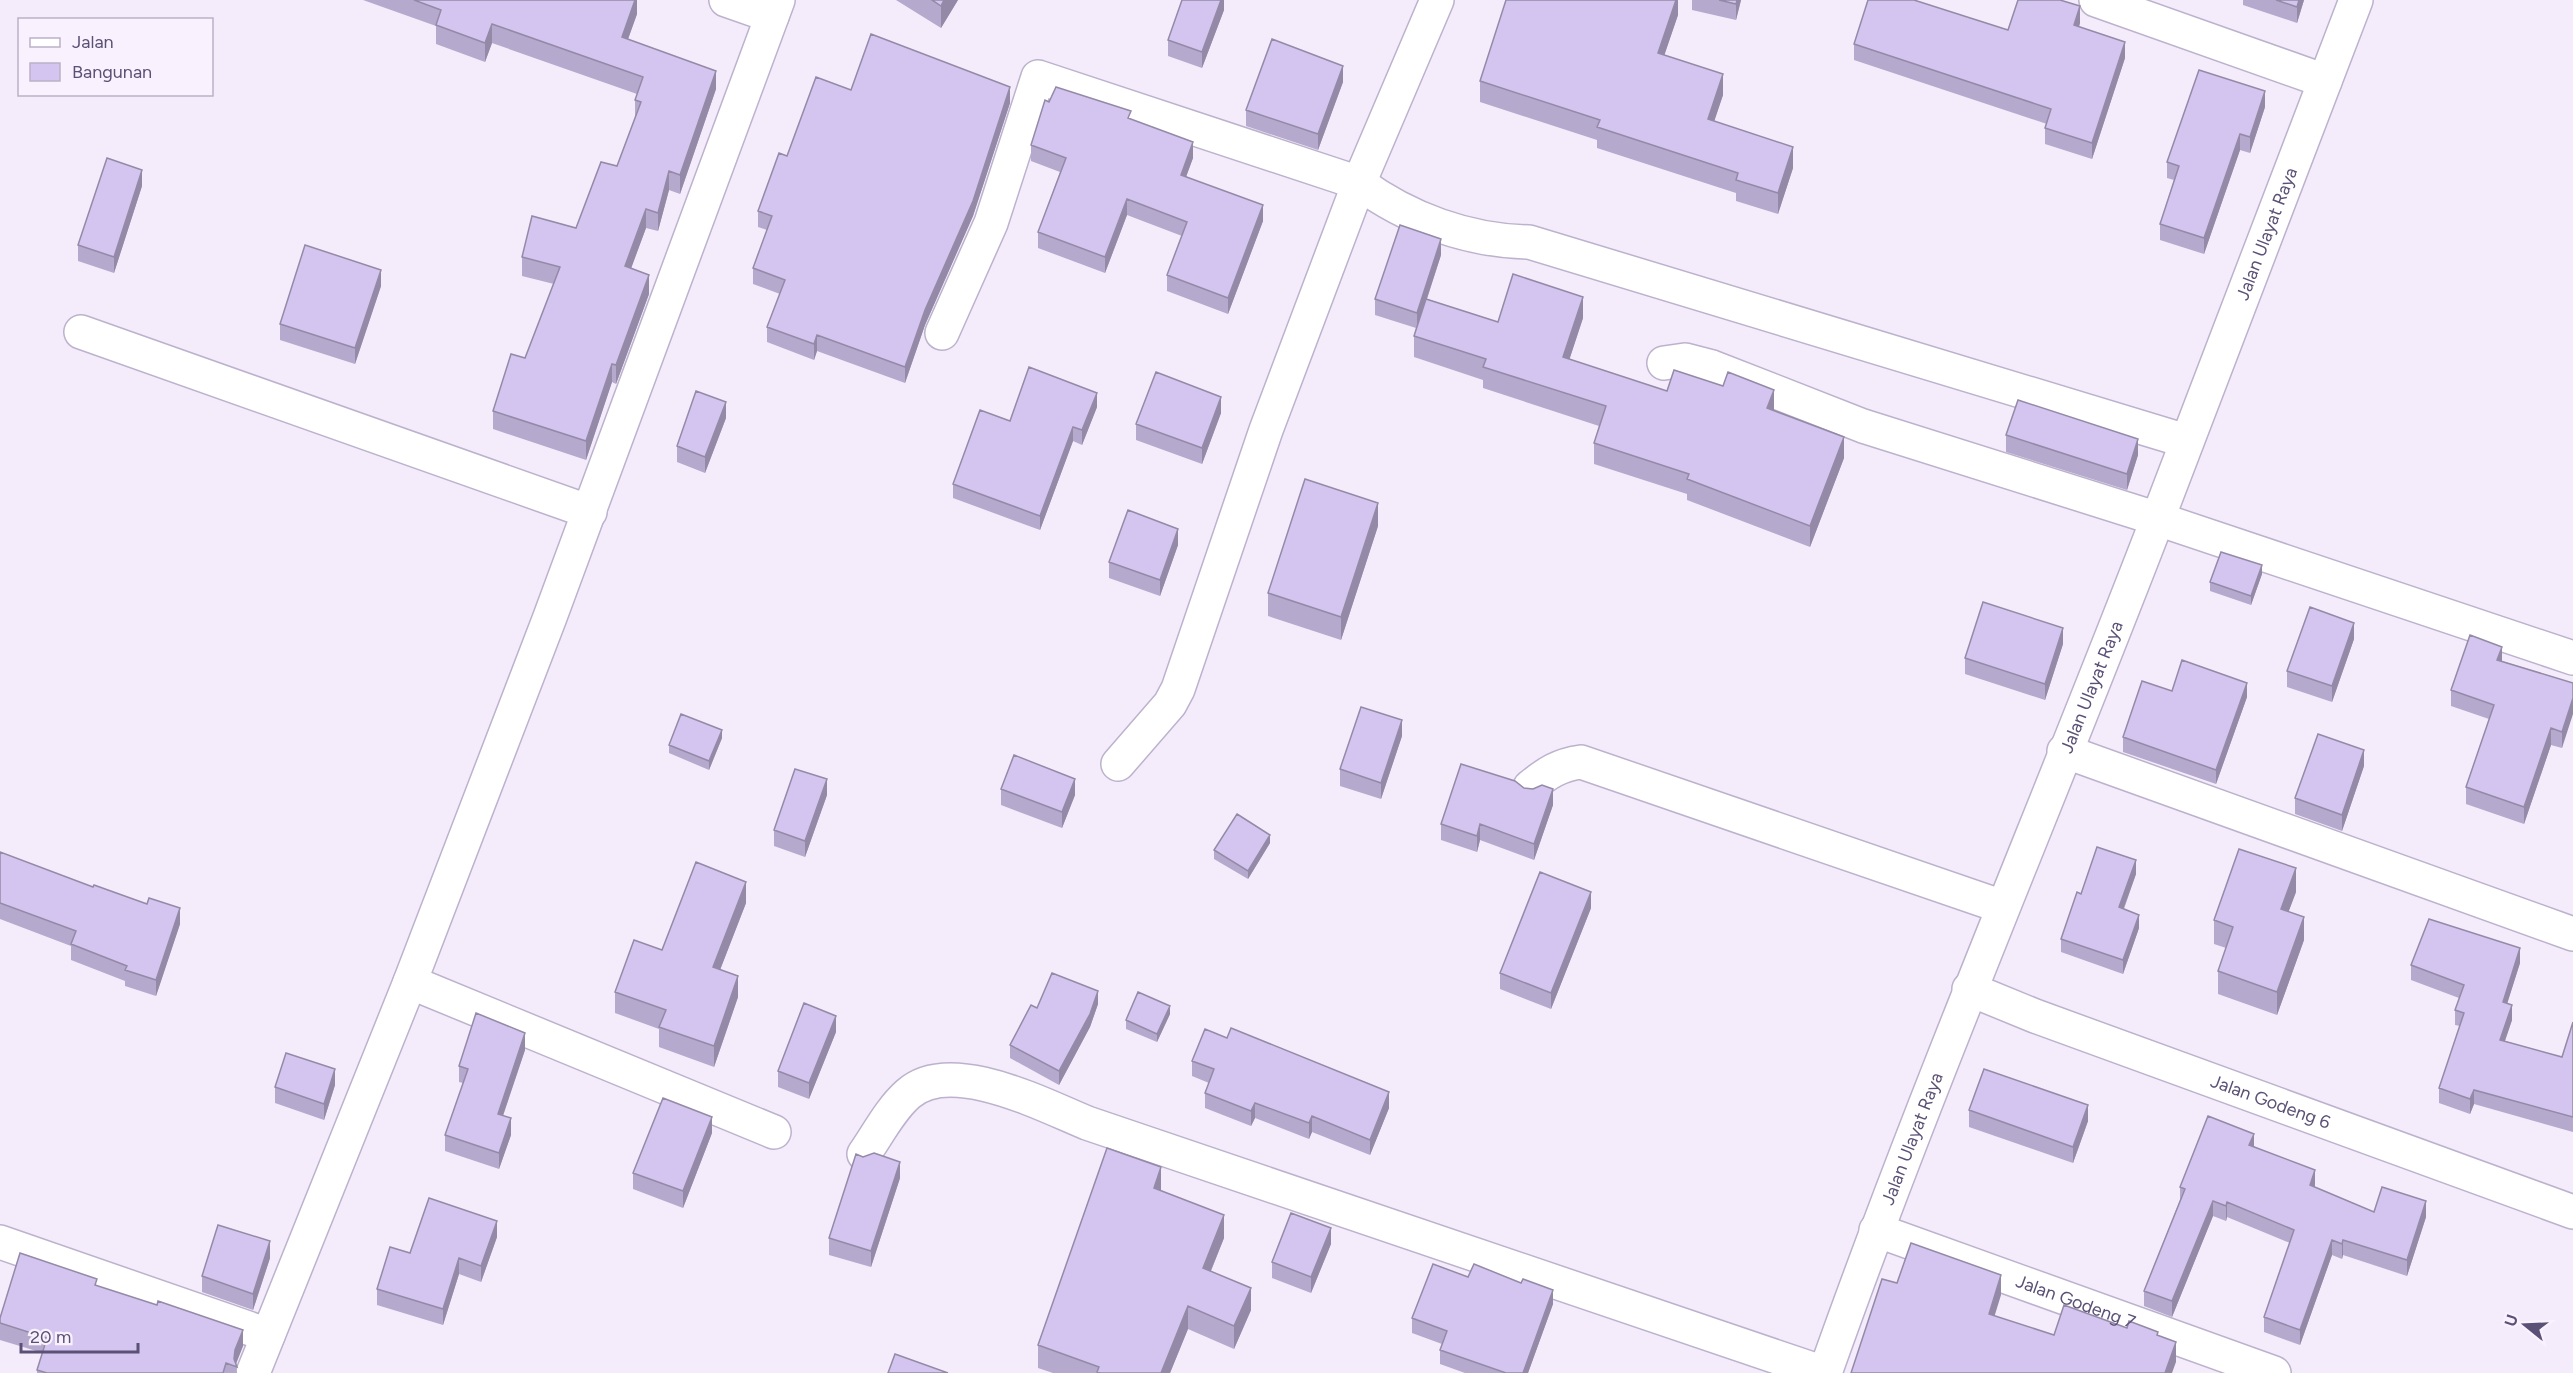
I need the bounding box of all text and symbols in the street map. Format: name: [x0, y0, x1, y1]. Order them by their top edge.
legend: [18, 18, 213, 96]
text: Jalan: [72, 31, 114, 53]
text: Bangunan: [72, 61, 152, 83]
street label: Jalan Ulayat Raya: [2231, 164, 2302, 303]
street label: Jalan Ulayat Raya: [2055, 618, 2128, 756]
street label: Jalan Ulayat Raya: [1877, 1069, 1948, 1208]
street label: Jalan Godeng 6: [2208, 1070, 2333, 1134]
street label: Jalan Godeng 7: [2013, 1270, 2139, 1333]
north arrow: [2495, 1295, 2555, 1355]
text: U: [2500, 1312, 2522, 1329]
scale bar: [21, 1316, 138, 1354]
text: 20 m: [30, 1326, 71, 1348]

